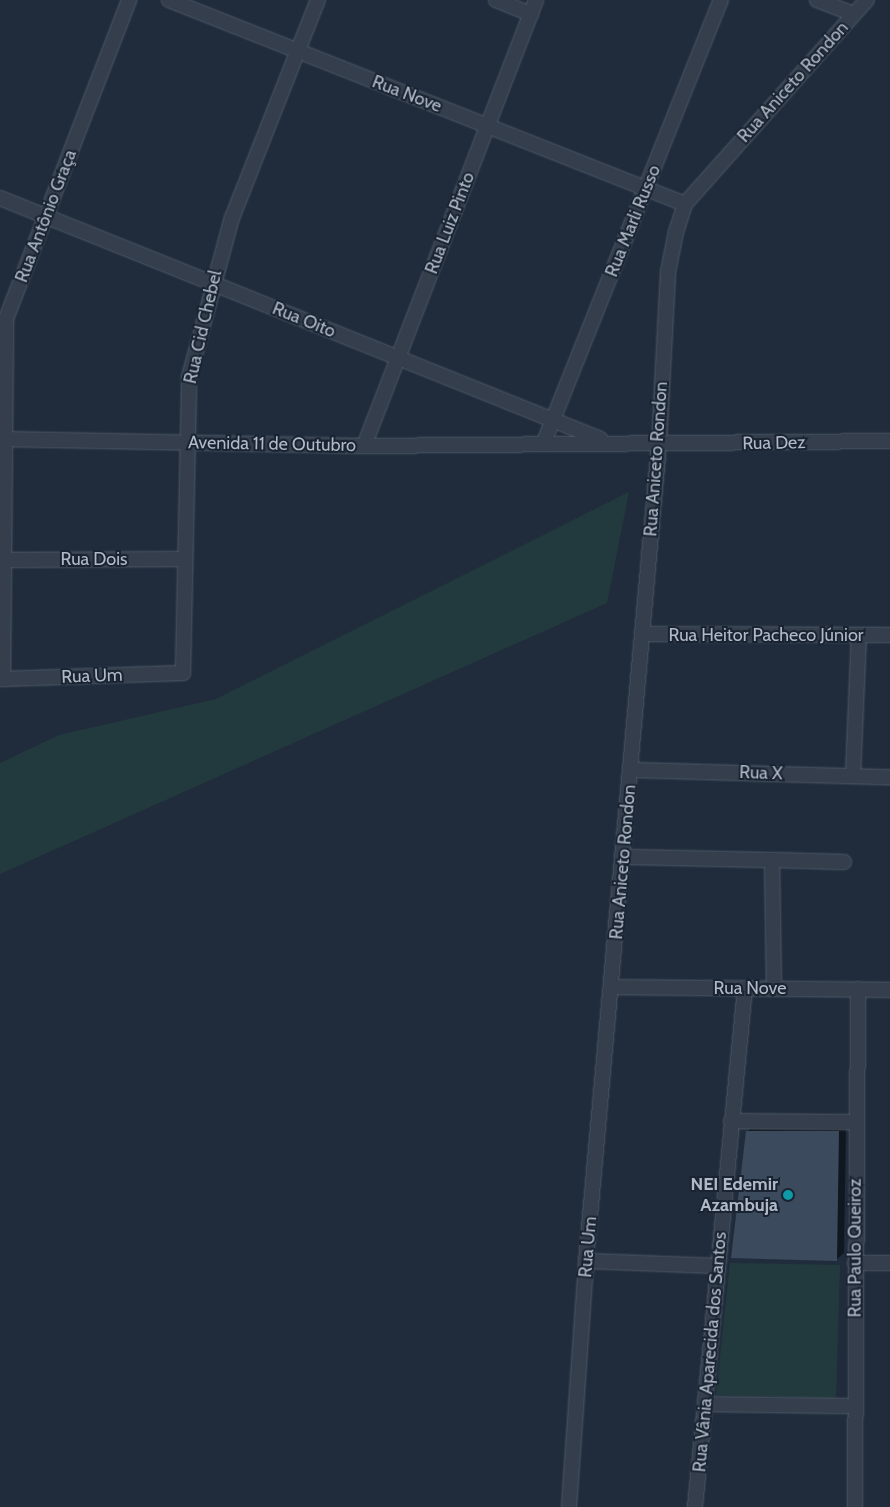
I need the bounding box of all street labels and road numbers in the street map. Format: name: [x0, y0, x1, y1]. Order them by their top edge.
street label: Rua Aniceto Rondon: [733, 17, 853, 147]
street label: Rua Nove: [369, 71, 445, 117]
street label: Rua Antônio Graça: [11, 147, 81, 285]
street label: Rua Marli Russo: [601, 162, 665, 280]
street label: Rua Luiz Pinto: [421, 169, 479, 277]
street label: Rua Cid Chebel: [179, 268, 227, 386]
street label: Rua Oito: [269, 298, 339, 342]
street label: Rua Aniceto Rondon: [640, 381, 672, 537]
street label: Avenida 11 de Outubro: [188, 432, 356, 456]
street label: Rua Dez: [742, 432, 806, 454]
street label: Rua Dois: [61, 548, 127, 570]
street label: Rua Heitor Pacheco Júnior: [669, 624, 863, 646]
street label: Rua Um: [61, 664, 123, 688]
street label: Rua X: [739, 761, 783, 785]
street label: Rua Aniceto Rondon: [605, 784, 641, 940]
street label: Rua Nove: [714, 977, 786, 999]
street label: Rua Paulo Queiroz: [844, 1179, 866, 1317]
street label: Rua Um: [575, 1216, 601, 1278]
street label: Rua Vânia Aparecida dos Santos: [689, 1231, 731, 1473]

